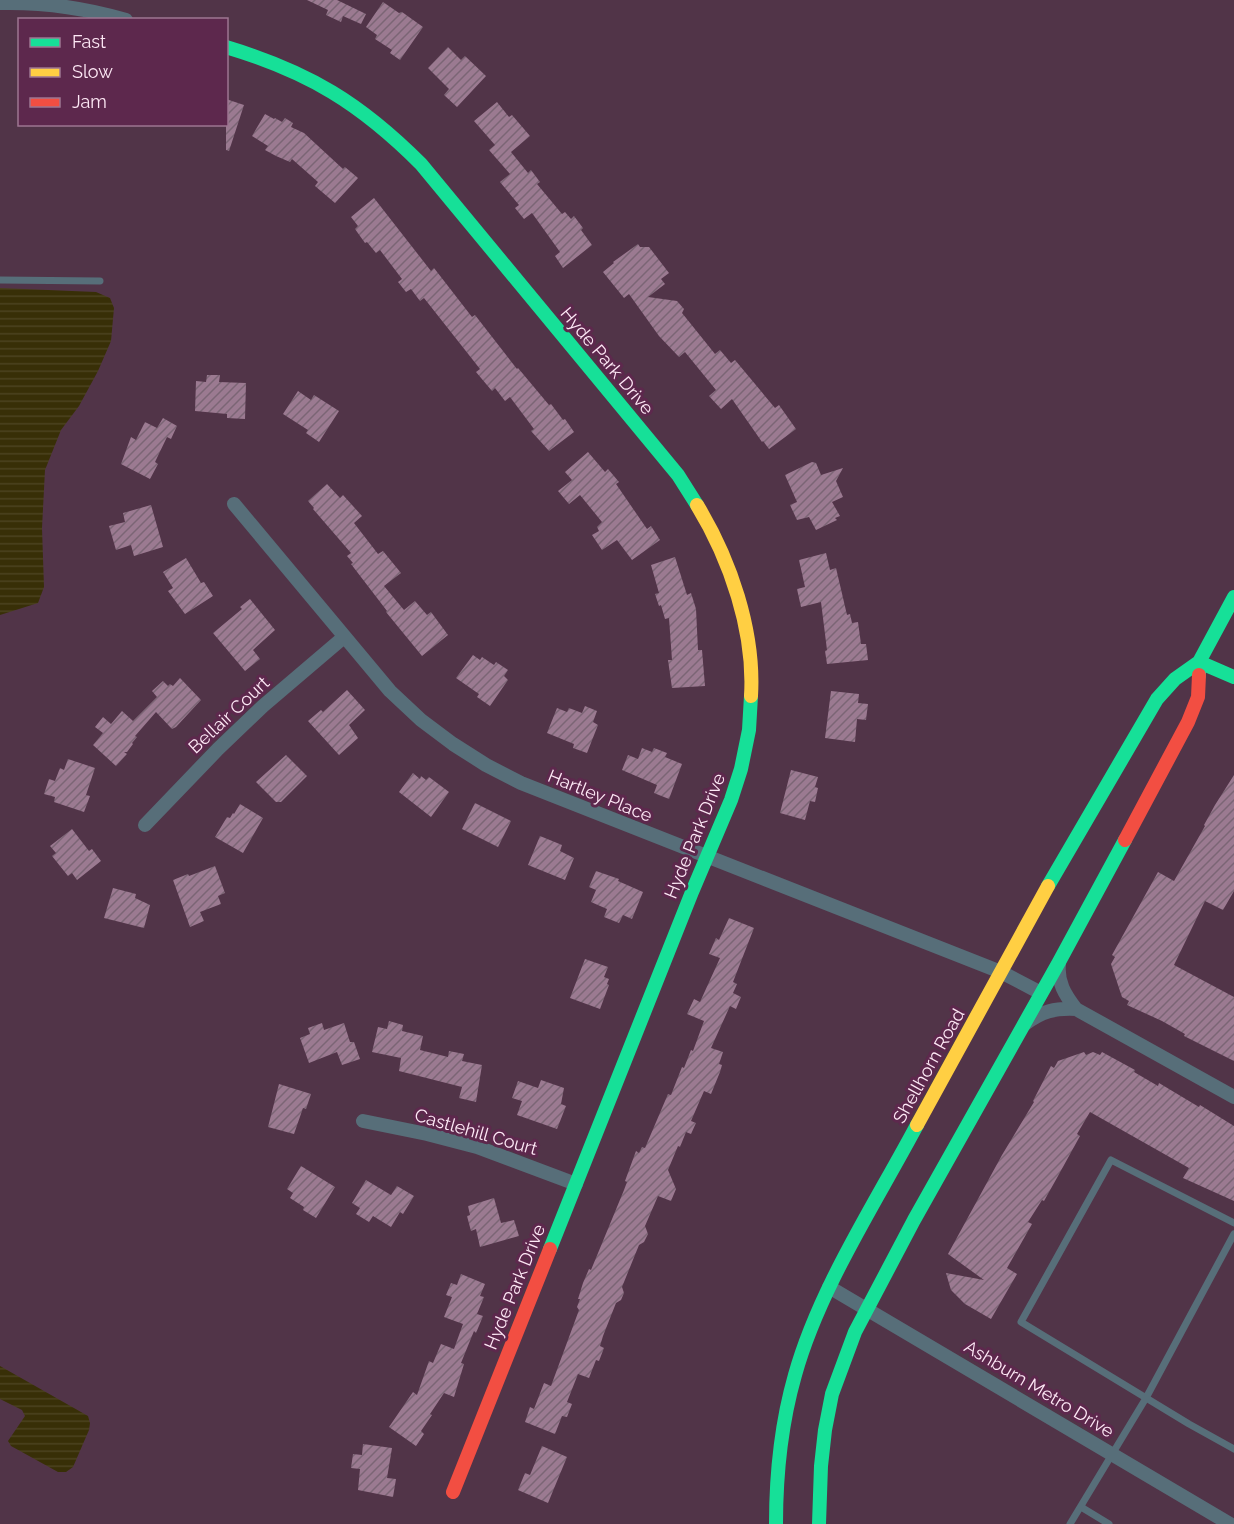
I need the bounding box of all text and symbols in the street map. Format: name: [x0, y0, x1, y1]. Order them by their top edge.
legend: [18, 18, 228, 126]
text: Fast: [72, 31, 106, 52]
text: Slow: [72, 61, 113, 82]
text: Jam: [72, 91, 107, 112]
street label: Hyde Park Drive: [556, 303, 659, 419]
street label: Bellair Court: [184, 672, 273, 757]
street label: Hartley Place: [545, 765, 656, 826]
street label: Hyde Park Drive: [660, 770, 729, 902]
street label: Shellhorn Road: [888, 1005, 969, 1127]
street label: Castlehill Court: [412, 1104, 540, 1159]
street label: Hyde Park Drive: [480, 1221, 549, 1353]
street label: Ashburn Metro Drive: [961, 1336, 1118, 1442]

